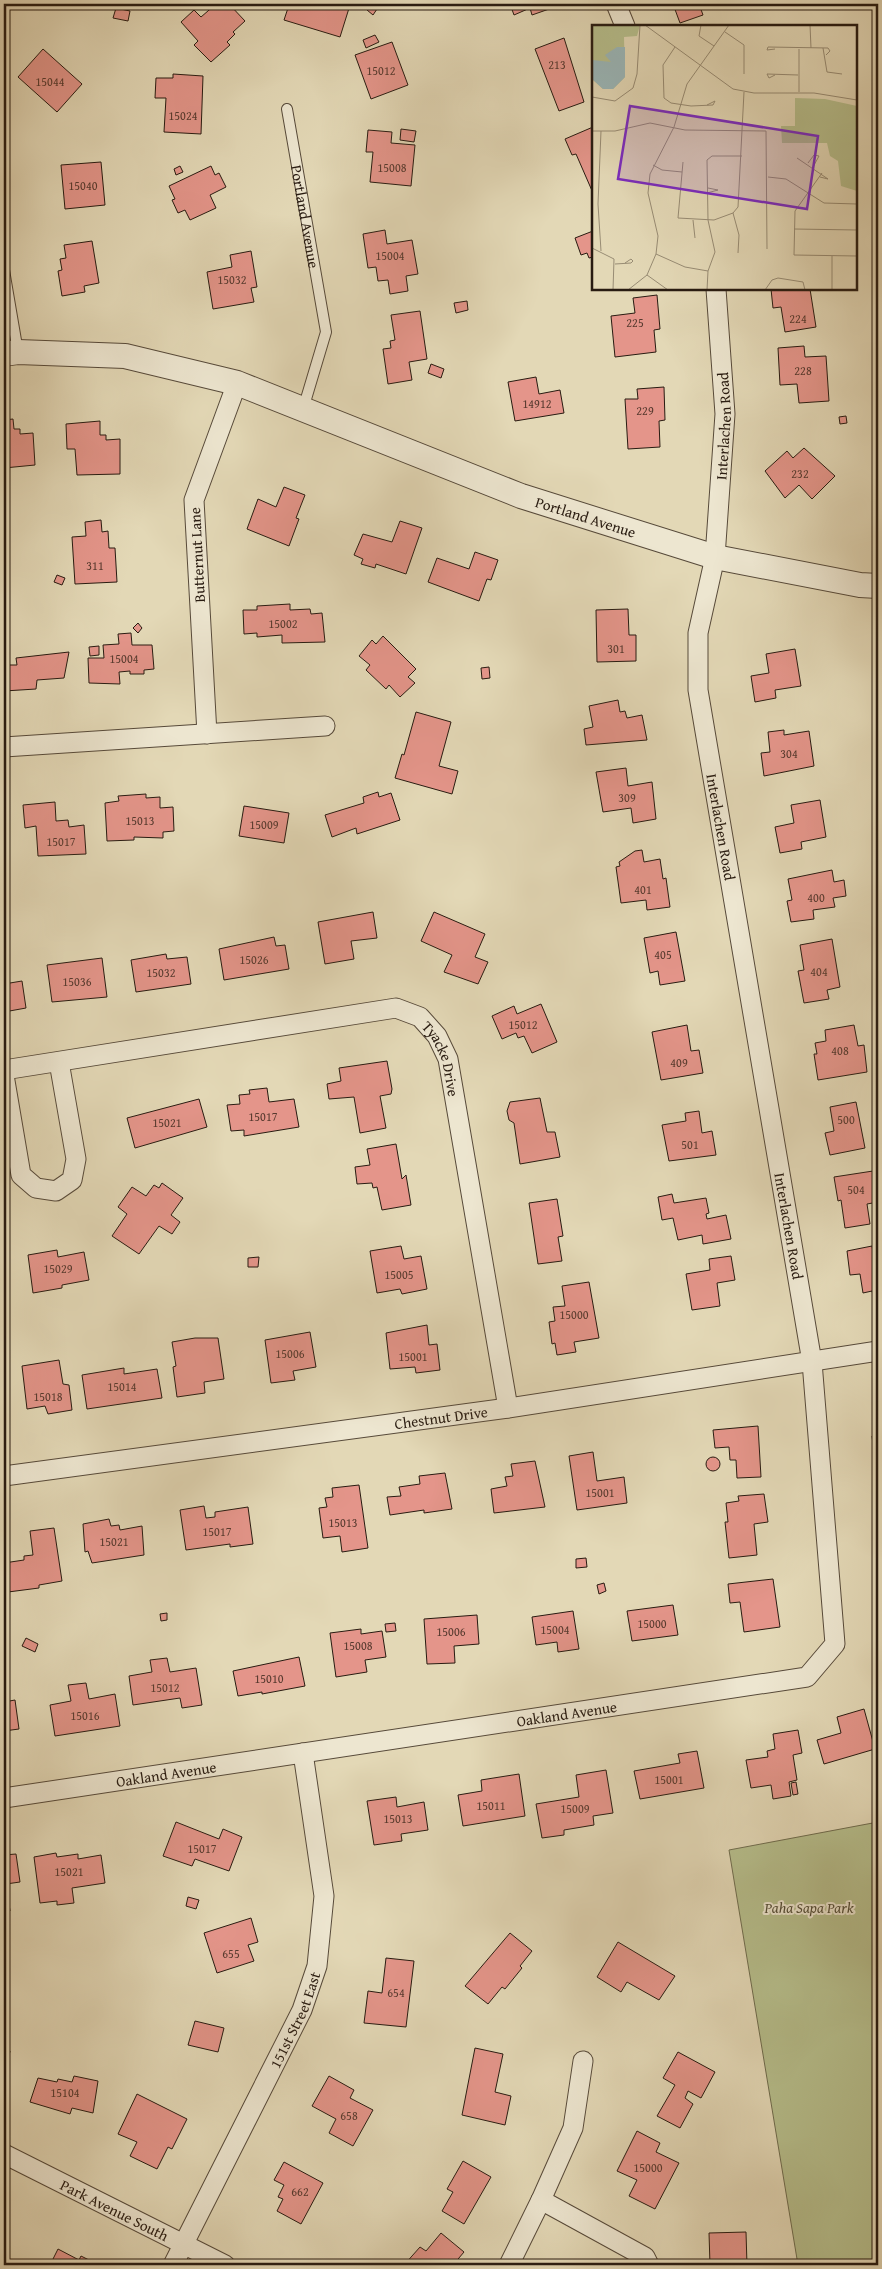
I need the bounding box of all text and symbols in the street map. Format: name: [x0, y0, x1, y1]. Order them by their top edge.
inset map: [592, 25, 857, 290]
house number: 213: [548, 56, 566, 73]
house number: 15012: [367, 62, 396, 79]
house number: 15044: [36, 73, 65, 90]
house number: 15024: [169, 107, 198, 124]
house number: 15008: [378, 159, 407, 176]
street label: Portland Avenue: [286, 163, 325, 270]
house number: 15040: [69, 177, 98, 194]
house number: 15004: [376, 247, 405, 264]
house number: 15032: [218, 271, 247, 288]
house number: 224: [789, 310, 807, 327]
house number: 225: [626, 314, 644, 331]
house number: 228: [794, 362, 812, 379]
street label: Interlachen Road: [710, 371, 736, 481]
house number: 14912: [523, 395, 552, 412]
house number: 229: [636, 402, 654, 419]
house number: 232: [791, 465, 809, 482]
street label: Portland Avenue: [533, 491, 639, 542]
street label: Butternut Lane: [184, 507, 210, 603]
house number: 311: [86, 557, 104, 574]
house number: 15002: [269, 615, 298, 632]
house number: 301: [607, 640, 625, 657]
house number: 15004: [110, 650, 139, 667]
house number: 304: [780, 745, 798, 762]
street label: Interlachen Road: [701, 772, 741, 882]
house number: 309: [618, 789, 636, 806]
house number: 15013: [126, 812, 155, 829]
house number: 15009: [250, 816, 279, 833]
house number: 15017: [47, 833, 76, 850]
house number: 401: [634, 881, 652, 898]
house number: 400: [807, 889, 825, 906]
house number: 405: [654, 946, 672, 963]
house number: 15026: [240, 951, 269, 968]
house number: 404: [810, 963, 828, 980]
house number: 15032: [147, 964, 176, 981]
house number: 15036: [63, 973, 92, 990]
street label: Tyacke Drive: [418, 1016, 465, 1098]
house number: 15012: [509, 1016, 538, 1033]
house number: 408: [831, 1042, 849, 1059]
house number: 409: [670, 1054, 688, 1071]
house number: 15017: [249, 1108, 278, 1125]
house number: 500: [837, 1111, 855, 1128]
house number: 15021: [153, 1114, 182, 1131]
house number: 501: [681, 1136, 699, 1153]
street label: Interlachen Road: [769, 1171, 809, 1281]
house number: 504: [847, 1181, 865, 1198]
house number: 15029: [44, 1260, 73, 1277]
house number: 15005: [385, 1266, 414, 1283]
house number: 15000: [560, 1306, 589, 1323]
house number: 15006: [276, 1345, 305, 1362]
house number: 15001: [399, 1348, 428, 1365]
house number: 15014: [108, 1378, 137, 1395]
house number: 15018: [34, 1388, 63, 1405]
street label: Chestnut Drive: [393, 1400, 489, 1434]
house number: 15001: [586, 1484, 615, 1501]
house number: 15013: [329, 1514, 358, 1531]
house number: 15017: [203, 1523, 232, 1540]
house number: 15021: [100, 1533, 129, 1550]
house number: 15000: [638, 1615, 667, 1632]
house number: 15004: [541, 1621, 570, 1638]
house number: 15006: [437, 1623, 466, 1640]
house number: 15008: [344, 1637, 373, 1654]
house number: 15010: [255, 1670, 284, 1687]
house number: 15012: [151, 1679, 180, 1696]
street label: Oakland Avenue: [515, 1695, 618, 1731]
house number: 15016: [71, 1707, 100, 1724]
street label: Oakland Avenue: [115, 1756, 218, 1791]
house number: 15001: [655, 1771, 684, 1788]
house number: 15011: [477, 1797, 506, 1814]
house number: 15009: [561, 1800, 590, 1817]
house number: 15013: [384, 1810, 413, 1827]
house number: 15017: [188, 1840, 217, 1857]
house number: 15021: [55, 1863, 84, 1880]
park label: Paha Sapa Park: [763, 1897, 854, 1918]
house number: 655: [222, 1945, 240, 1962]
street label: 151st Street East: [264, 1968, 325, 2071]
house number: 654: [387, 1984, 405, 2001]
house number: 15104: [51, 2084, 80, 2101]
house number: 658: [340, 2107, 358, 2124]
house number: 15000: [634, 2159, 663, 2176]
street label: Park Avenue South: [57, 2174, 173, 2246]
house number: 662: [291, 2183, 309, 2200]

